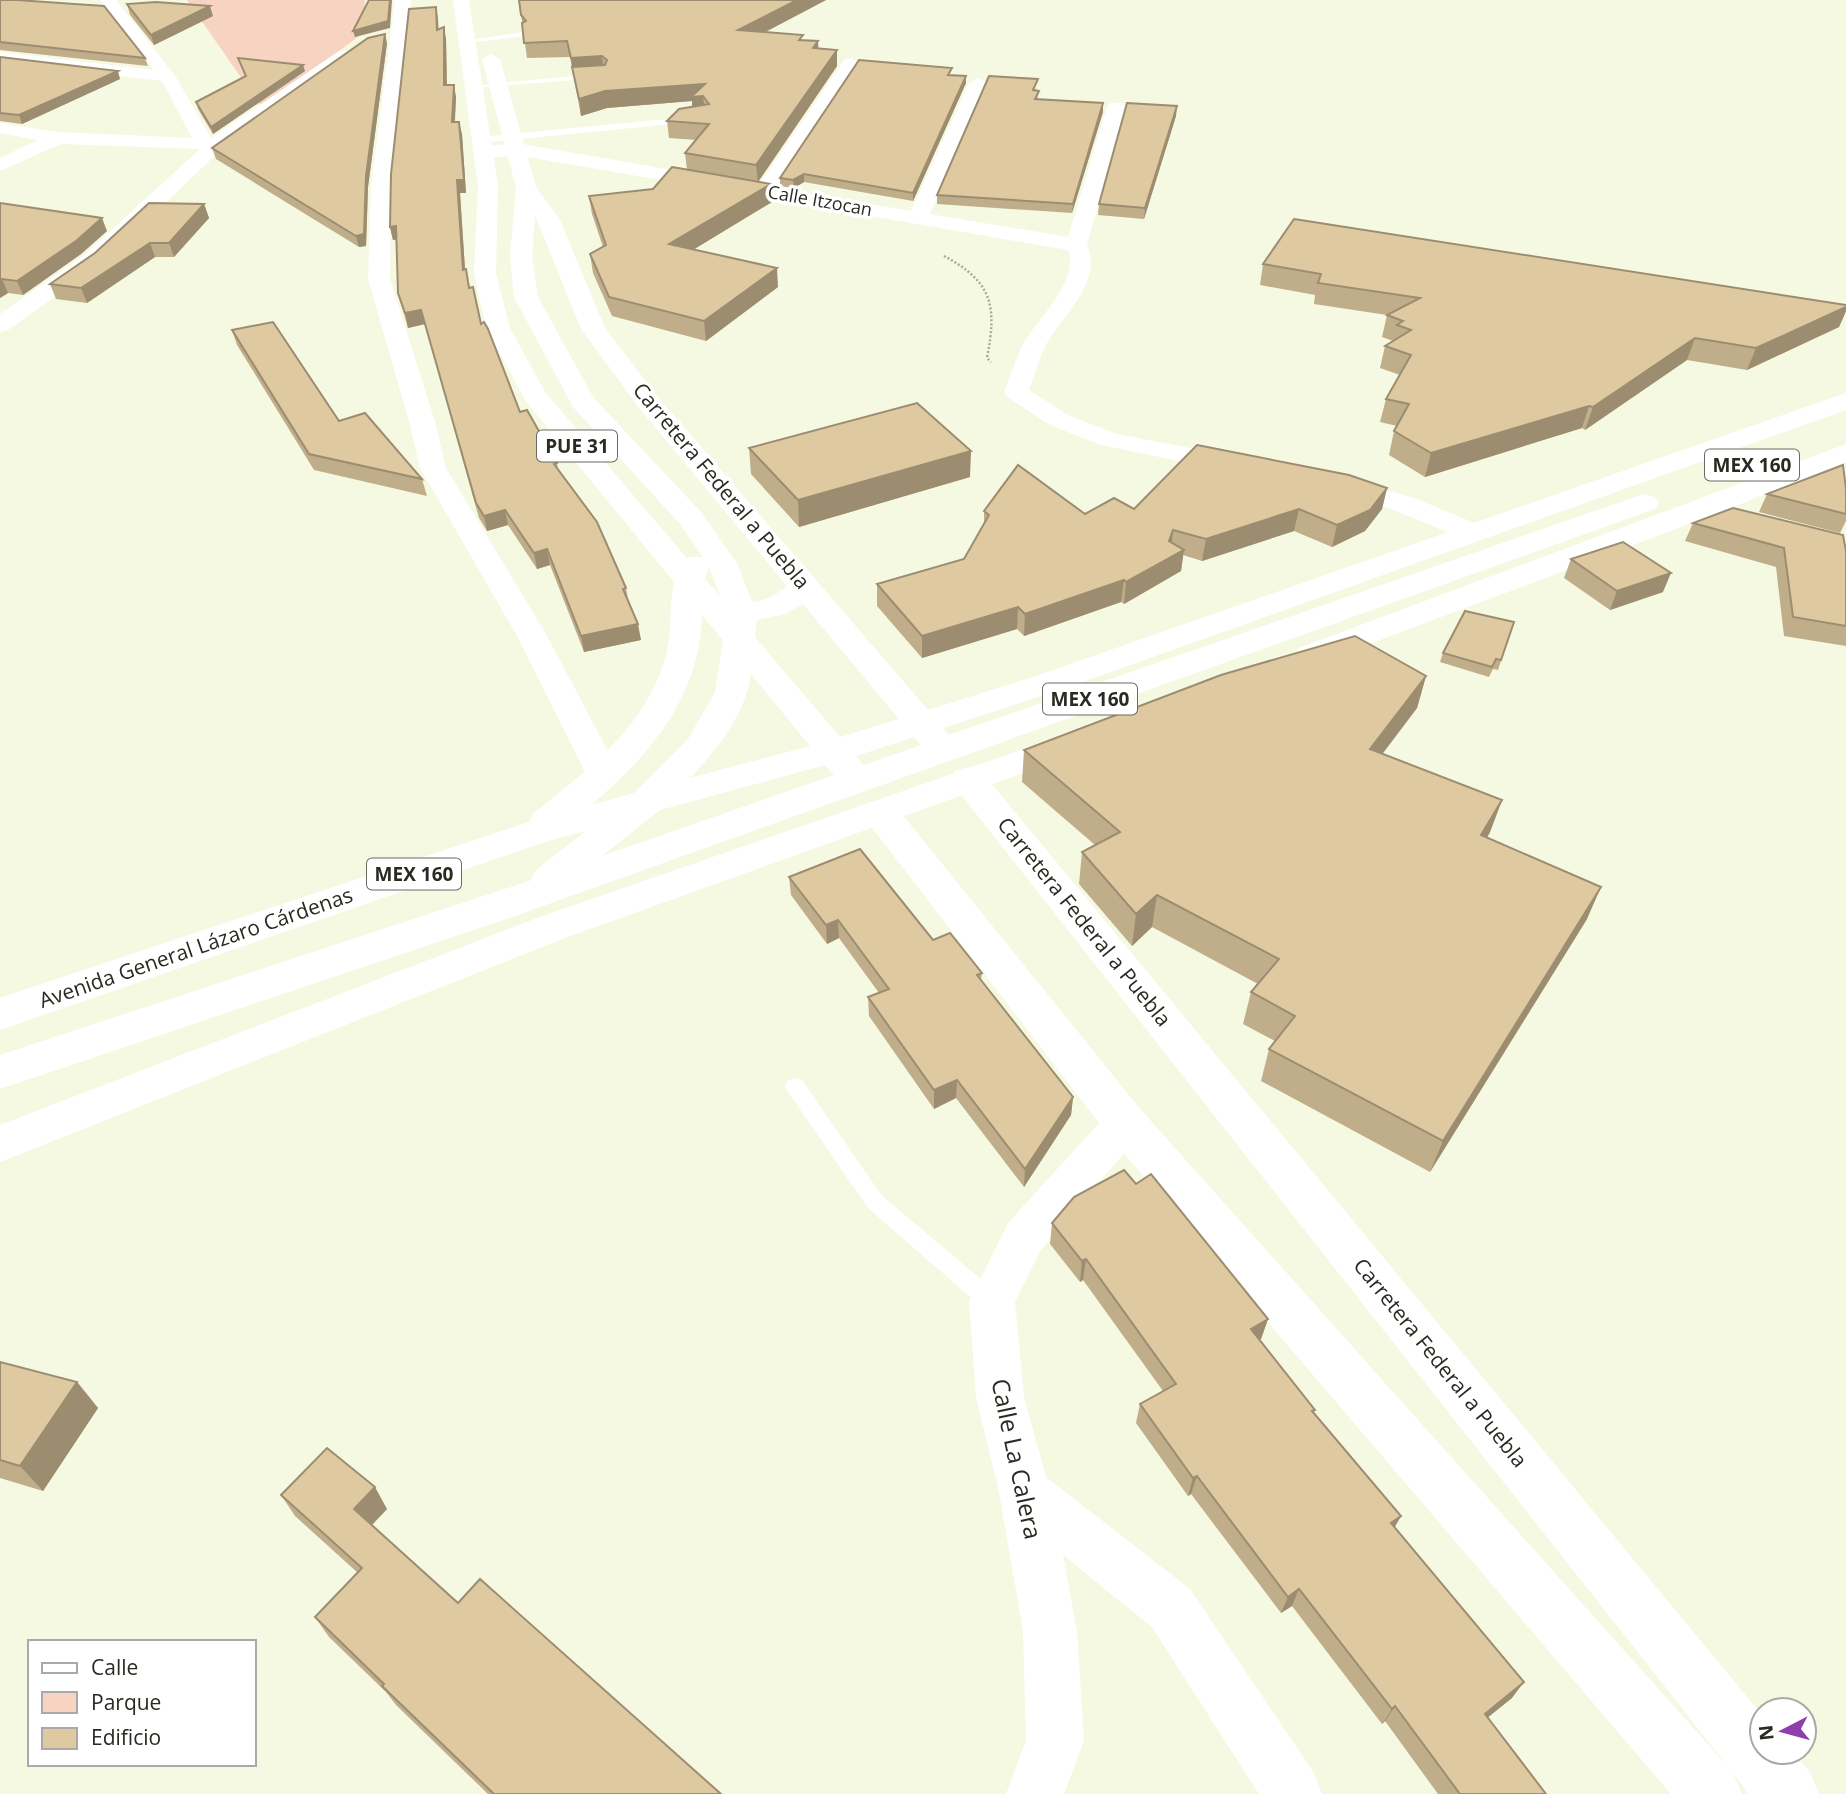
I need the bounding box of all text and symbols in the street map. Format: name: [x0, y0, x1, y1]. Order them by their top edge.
street label: Calle Itzocan: [766, 179, 874, 221]
street label: Carretera Federal a Puebla: [627, 376, 816, 594]
road number: PUE 31: [537, 430, 617, 462]
road number: MEX 160: [1705, 450, 1799, 480]
road number: MEX 160: [1043, 684, 1137, 714]
street label: Carretera Federal a Puebla: [992, 811, 1178, 1032]
road number: MEX 160: [367, 859, 461, 890]
street label: Avenida General Lázaro Cárdenas: [35, 880, 356, 1014]
street label: Carretera Federal a Puebla: [1348, 1252, 1534, 1473]
street label: Calle La Calera: [984, 1375, 1051, 1542]
legend: [28, 1640, 256, 1766]
text: Calle: [91, 1653, 138, 1681]
text: Parque: [91, 1688, 161, 1716]
north arrow: [1748, 1696, 1818, 1766]
text: Edificio: [91, 1723, 161, 1751]
text: N: [1752, 1724, 1780, 1742]

